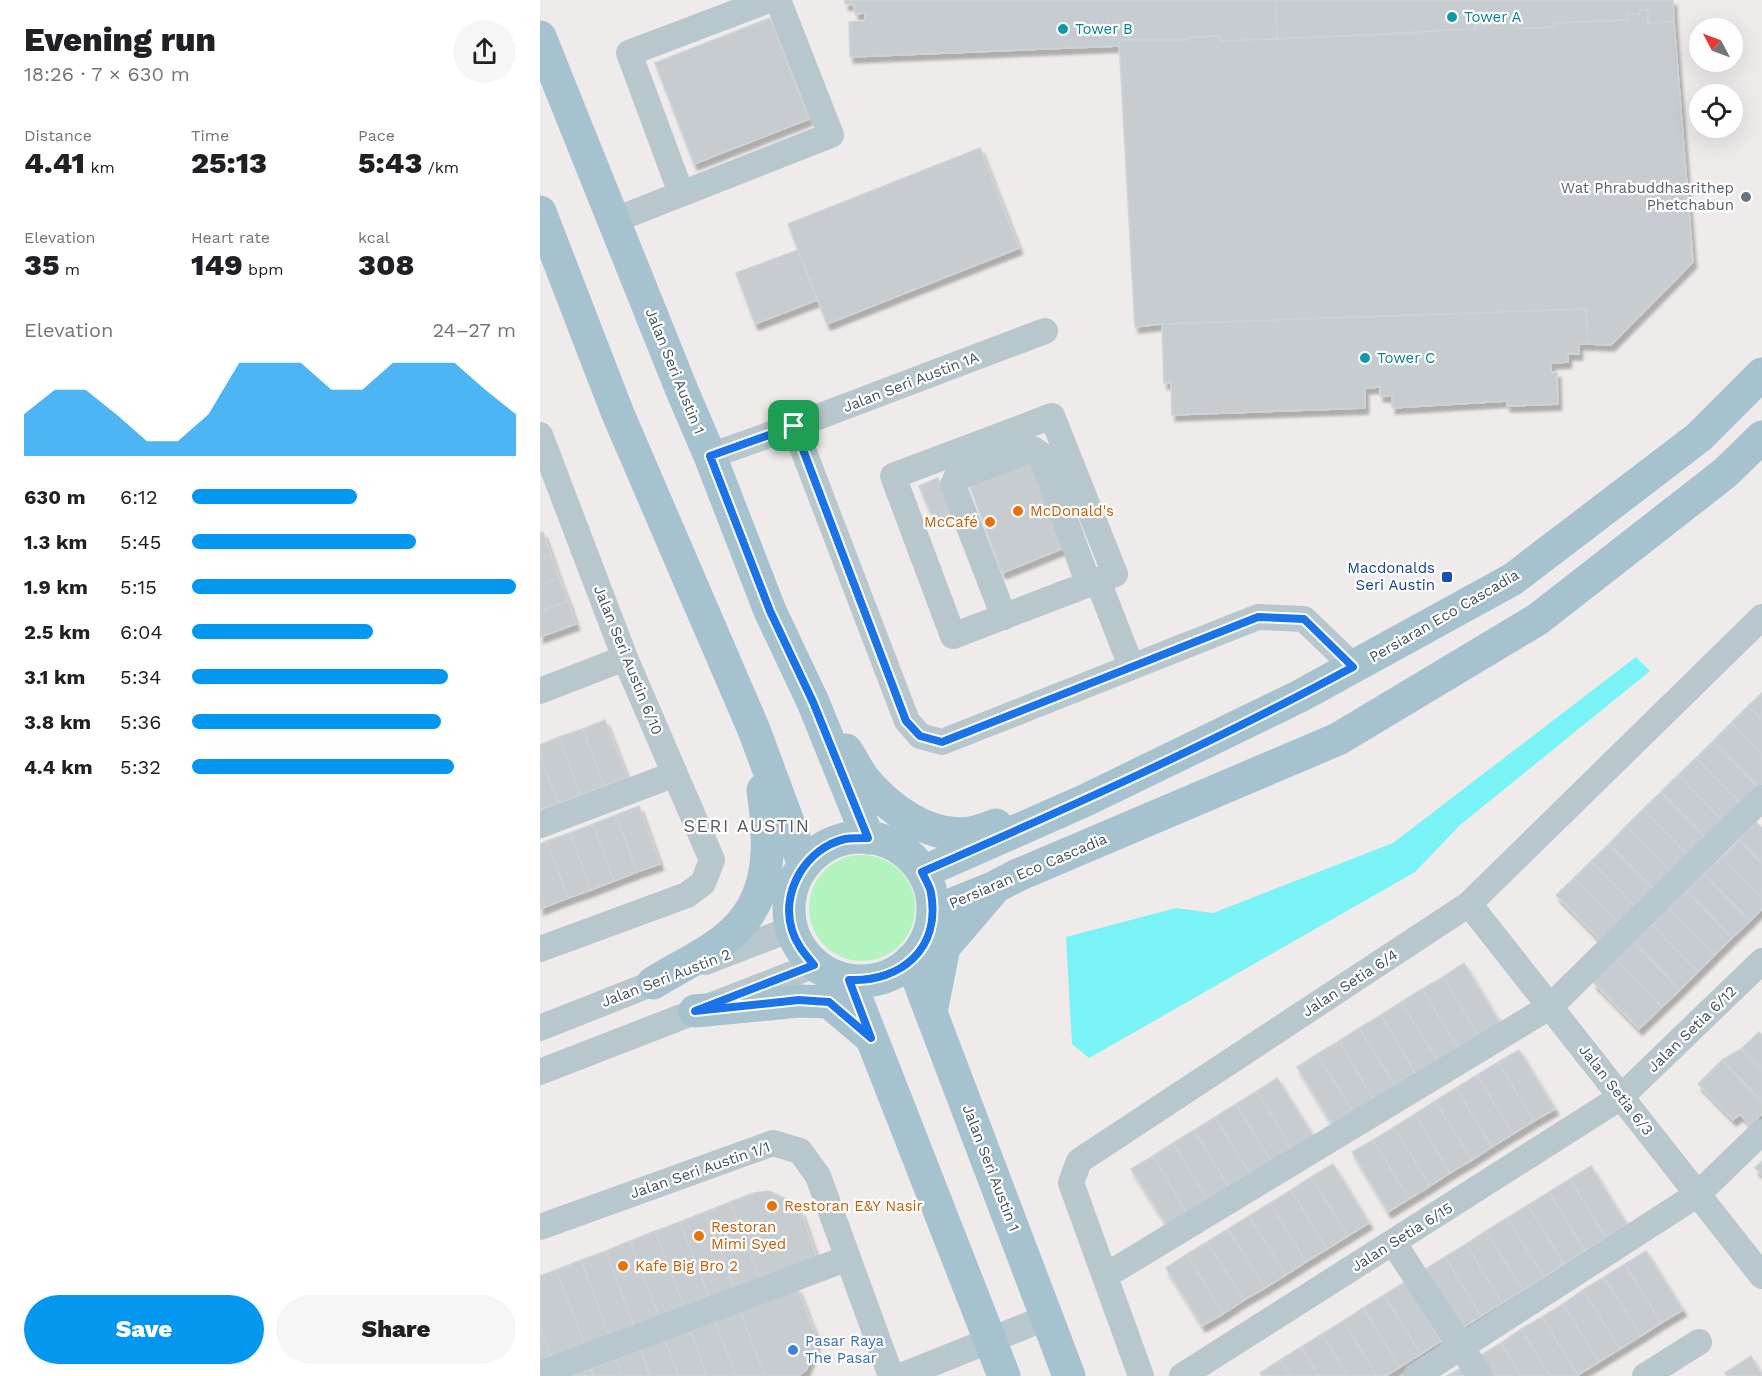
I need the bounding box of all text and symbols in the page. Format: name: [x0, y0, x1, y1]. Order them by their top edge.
place label: Tower A: [1464, 8, 1521, 26]
marker: Tower A: [1445, 10, 1459, 24]
north arrow: [1689, 18, 1743, 72]
map controls: [1689, 18, 1743, 138]
text: Evening run: [24, 20, 216, 59]
button: share: [453, 20, 516, 83]
place label: Tower B: [1075, 20, 1133, 38]
marker: Tower B: [1056, 22, 1070, 36]
text: 18:26 · 7 × 630 m: [24, 62, 190, 86]
button: locate: [1689, 84, 1743, 138]
text: Distance: [24, 126, 92, 145]
text: Time: [191, 126, 229, 145]
text: Pace: [358, 126, 395, 145]
text: 4.41: [24, 145, 85, 180]
text: 25:13: [191, 145, 267, 180]
text: 5:43: [358, 145, 422, 180]
text: km: [85, 158, 115, 177]
text: /km: [422, 158, 459, 177]
place label: Wat Phrabuddhasrithep Phetchabun: [1561, 179, 1734, 214]
marker: Wat Phrabuddhasrithep Phetchabun: [1739, 190, 1753, 204]
text: Elevation: [24, 228, 95, 247]
text: Heart rate: [191, 228, 270, 247]
text: kcal: [358, 228, 390, 247]
text: 35: [24, 247, 59, 282]
text: 149: [191, 247, 243, 282]
text: 308: [358, 247, 414, 282]
text: m: [59, 260, 80, 279]
text: bpm: [243, 260, 283, 279]
street label: Jalan Seri Austin 1: [642, 305, 708, 437]
text: Elevation: [24, 318, 113, 342]
text: 24–27 m: [432, 318, 516, 342]
street label: Jalan Seri Austin 1A: [840, 348, 982, 416]
place label: Tower C: [1377, 349, 1435, 367]
marker: Tower C: [1358, 351, 1372, 365]
pin: [768, 400, 819, 451]
icon: arrive: [777, 409, 810, 442]
text: 630 m: [24, 485, 86, 509]
text: 6:12: [120, 485, 158, 509]
place label: McDonald's: [1030, 502, 1114, 520]
marker: McDonald's: [1011, 504, 1025, 518]
place label: McCafé: [924, 513, 978, 531]
marker: McCafé: [983, 515, 997, 529]
text: 1.3 km: [24, 530, 87, 554]
text: 5:45: [120, 530, 161, 554]
place label: Macdonalds Seri Austin: [1347, 559, 1435, 594]
street label: Persiaran Eco Cascadia: [1366, 565, 1523, 666]
marker: Macdonalds Seri Austin: [1440, 570, 1454, 584]
text: 1.9 km: [24, 575, 88, 599]
text: 5:15: [120, 575, 157, 599]
street label: Jalan Seri Austin 6/10: [590, 583, 666, 737]
text: 2.5 km: [24, 620, 90, 644]
text: 6:04: [120, 620, 163, 644]
text: 3.1 km: [24, 665, 85, 689]
text: 5:34: [120, 665, 161, 689]
text: 3.8 km: [24, 710, 91, 734]
text: 5:36: [120, 710, 161, 734]
text: 4.4 km: [24, 755, 92, 779]
text: 5:32: [120, 755, 161, 779]
district label: SERI AUSTIN: [684, 815, 810, 836]
street label: Persiaran Eco Cascadia: [946, 829, 1110, 912]
street label: Jalan Seri Austin 2: [599, 945, 733, 1011]
street label: Jalan Setia 6/4: [1299, 945, 1401, 1021]
street label: Jalan Setia 6/12: [1644, 982, 1740, 1076]
street label: Jalan Setia 6/3: [1575, 1041, 1657, 1139]
street label: Jalan Seri Austin 1: [959, 1102, 1023, 1234]
street label: Jalan Seri Austin 1/1: [628, 1138, 772, 1202]
place label: Restoran E&Y Nasir: [784, 1197, 923, 1215]
marker: Restoran E&Y Nasir: [765, 1199, 779, 1213]
street label: Jalan Setia 6/15: [1348, 1199, 1456, 1275]
place label: Restoran Mimi Syed: [711, 1218, 786, 1253]
marker: Restoran Mimi Syed: [692, 1229, 706, 1243]
place label: Kafe Big Bro 2: [635, 1257, 738, 1275]
marker: Kafe Big Bro 2: [616, 1259, 630, 1273]
button: Save: [24, 1295, 264, 1364]
button: Share: [276, 1295, 516, 1364]
place label: Pasar Raya The Pasar: [805, 1332, 885, 1367]
marker: Pasar Raya The Pasar: [786, 1343, 800, 1357]

